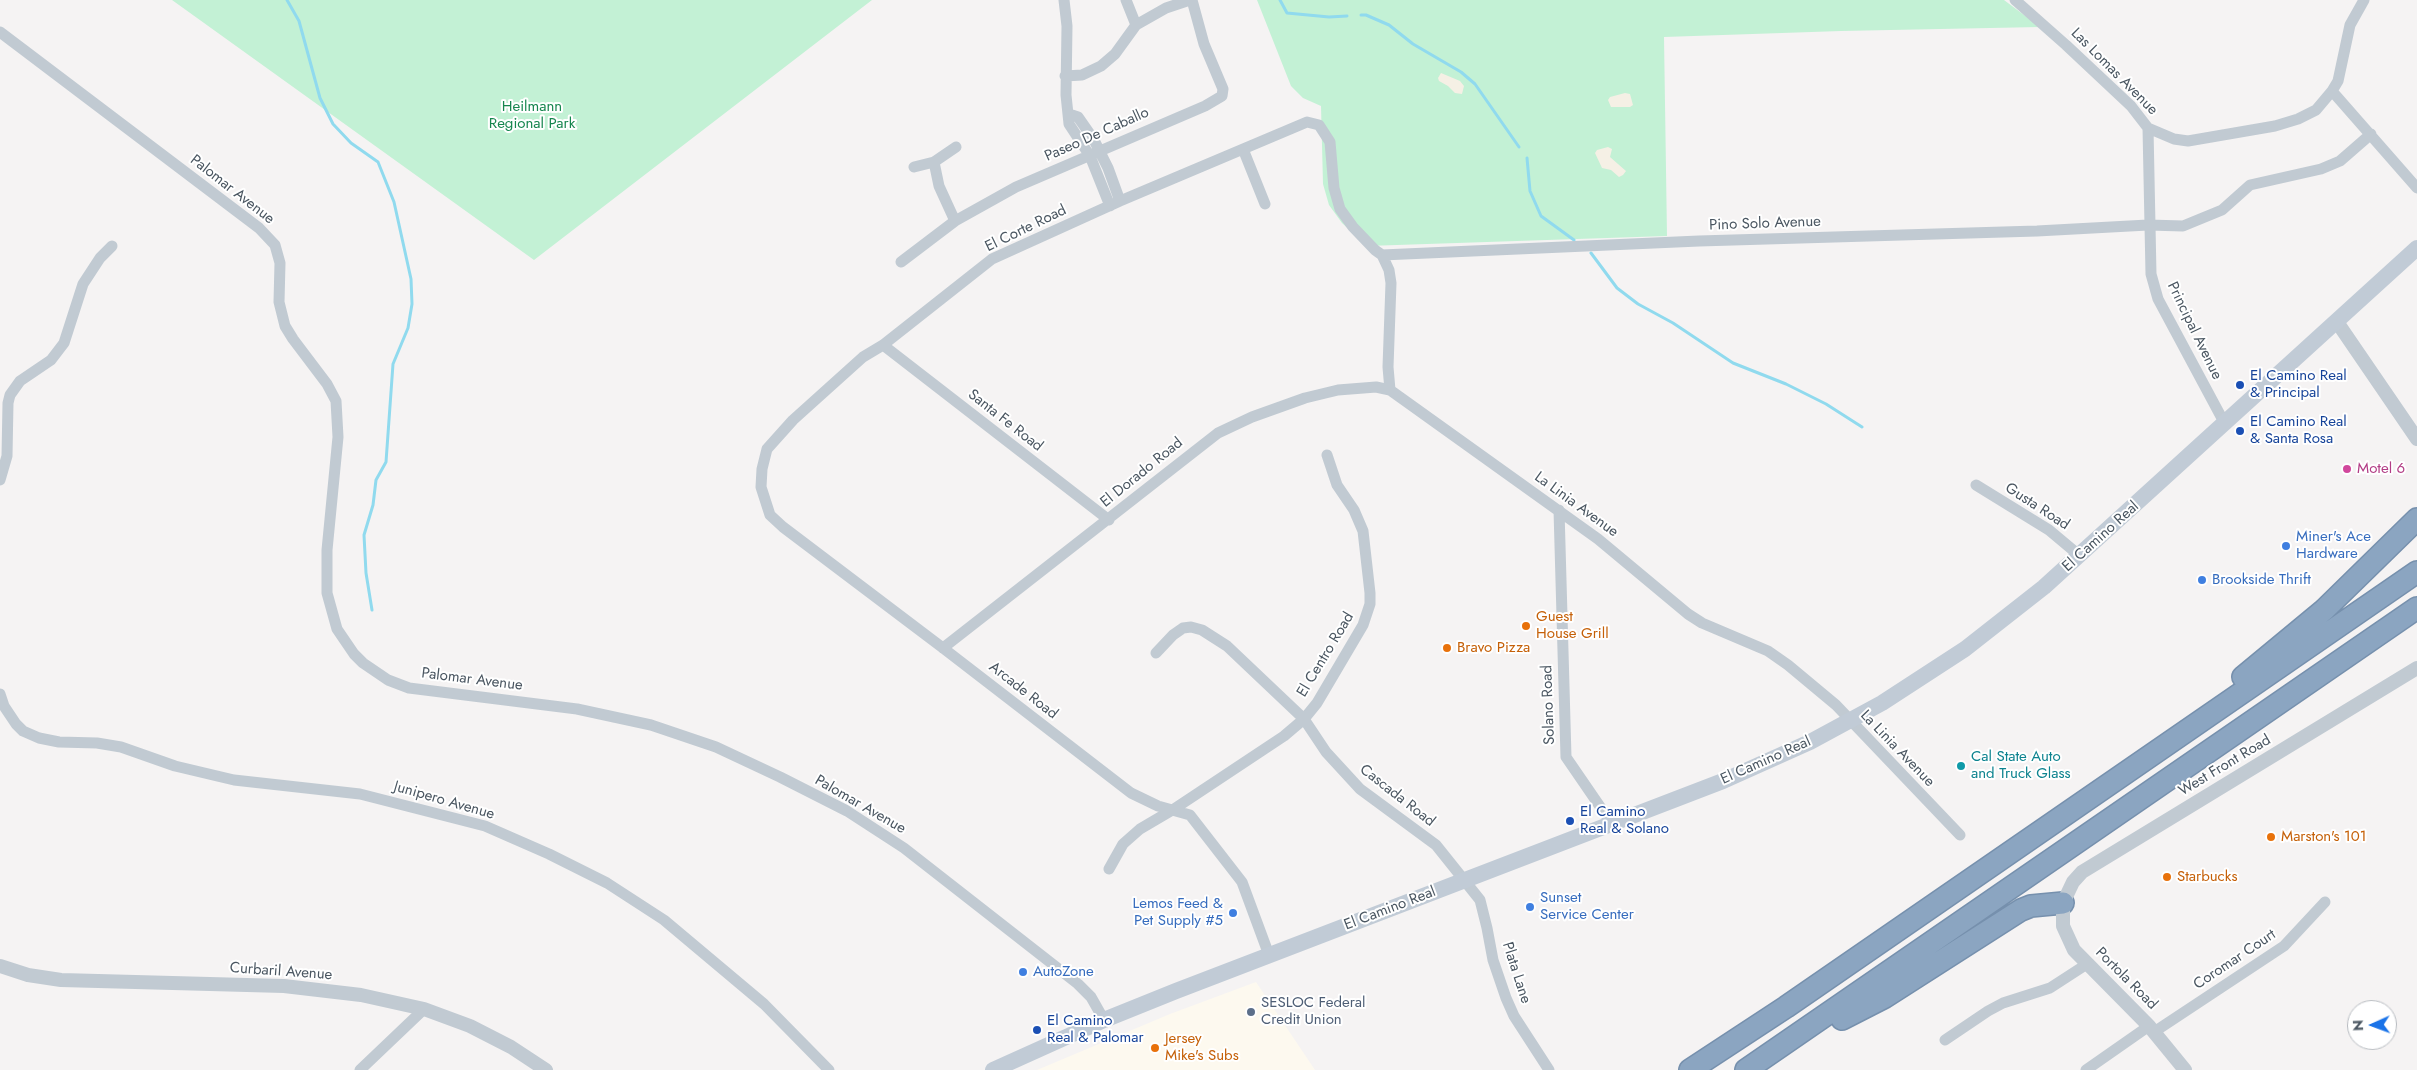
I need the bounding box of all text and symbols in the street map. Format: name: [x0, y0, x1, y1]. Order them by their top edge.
street label: Las Lomas Avenue: [2067, 25, 2161, 119]
park label: Heilmann Regional Park: [489, 98, 575, 133]
street label: Paseo De Caballo: [1042, 104, 1152, 166]
street label: Palomar Avenue: [186, 152, 278, 228]
street label: El Corte Road: [983, 202, 1069, 256]
street label: Pino Solo Avenue: [1709, 213, 1821, 235]
street label: Principal Avenue: [2163, 279, 2225, 383]
place label: El Camino Real & Principal: [2250, 367, 2347, 402]
marker: El Camino Real & Principal: [2234, 379, 2246, 391]
street label: Santa Fe Road: [964, 386, 1046, 456]
place label: El Camino Real & Santa Rosa: [2250, 413, 2347, 448]
marker: El Camino Real & Santa Rosa: [2234, 425, 2246, 437]
street label: El Dorado Road: [1097, 434, 1187, 512]
place label: Motel 6: [2357, 460, 2405, 478]
marker: Motel 6: [2341, 463, 2353, 475]
street label: La Linia Avenue: [1531, 469, 1621, 541]
street label: Gusta Road: [2001, 480, 2073, 534]
street label: El Camino Real: [2059, 498, 2143, 576]
place label: Miner's Ace Hardware: [2296, 528, 2371, 563]
marker: Miner's Ace Hardware: [2280, 540, 2292, 552]
place label: Brookside Thrift: [2212, 571, 2311, 589]
marker: Brookside Thrift: [2196, 574, 2208, 586]
place label: Guest House Grill: [1536, 608, 1609, 643]
street label: El Centro Road: [1294, 609, 1358, 701]
marker: Guest House Grill: [1520, 620, 1532, 632]
place label: Bravo Pizza: [1457, 639, 1530, 657]
marker: Bravo Pizza: [1441, 642, 1453, 654]
street label: Arcade Road: [985, 659, 1061, 723]
street label: Palomar Avenue: [420, 665, 524, 695]
street label: Solano Road: [1539, 665, 1559, 745]
street label: La Linia Avenue: [1856, 707, 1938, 791]
street label: West Front Road: [2176, 731, 2274, 801]
street label: El Camino Real: [1718, 733, 1814, 789]
place label: Cal State Auto and Truck Glass: [1971, 748, 2071, 783]
marker: Cal State Auto and Truck Glass: [1955, 760, 1967, 772]
street label: Cascada Road: [1356, 761, 1438, 831]
street label: Palomar Avenue: [811, 772, 909, 838]
street label: Junipero Avenue: [392, 778, 496, 824]
place label: El Camino Real & Solano: [1580, 803, 1669, 838]
marker: El Camino Real & Solano: [1564, 815, 1576, 827]
place label: Marston's 101: [2281, 828, 2367, 846]
marker: Marston's 101: [2265, 831, 2277, 843]
place label: Starbucks: [2177, 868, 2237, 886]
marker: Starbucks: [2161, 871, 2173, 883]
street label: El Camino Real: [1342, 883, 1438, 935]
place label: Sunset Service Center: [1540, 889, 1634, 924]
place label: Lemos Feed & Pet Supply #5: [1132, 895, 1223, 930]
marker: Sunset Service Center: [1524, 901, 1536, 913]
marker: Lemos Feed & Pet Supply #5: [1227, 907, 1239, 919]
street label: Coromar Court: [2190, 926, 2280, 994]
street label: Plata Lane: [1498, 940, 1534, 1006]
street label: Portola Road: [2091, 944, 2161, 1014]
street label: Curbaril Avenue: [229, 959, 333, 985]
place label: AutoZone: [1033, 963, 1094, 981]
marker: AutoZone: [1017, 966, 1029, 978]
place label: SESLOC Federal Credit Union: [1261, 994, 1365, 1029]
north arrow: [2347, 1000, 2397, 1050]
marker: SESLOC Federal Credit Union: [1245, 1006, 1257, 1018]
place label: El Camino Real & Palomar: [1047, 1012, 1144, 1047]
text: N: [2348, 1020, 2368, 1031]
marker: El Camino Real & Palomar: [1031, 1024, 1043, 1036]
place label: Jersey Mike's Subs: [1165, 1030, 1239, 1065]
marker: Jersey Mike's Subs: [1149, 1042, 1161, 1054]

